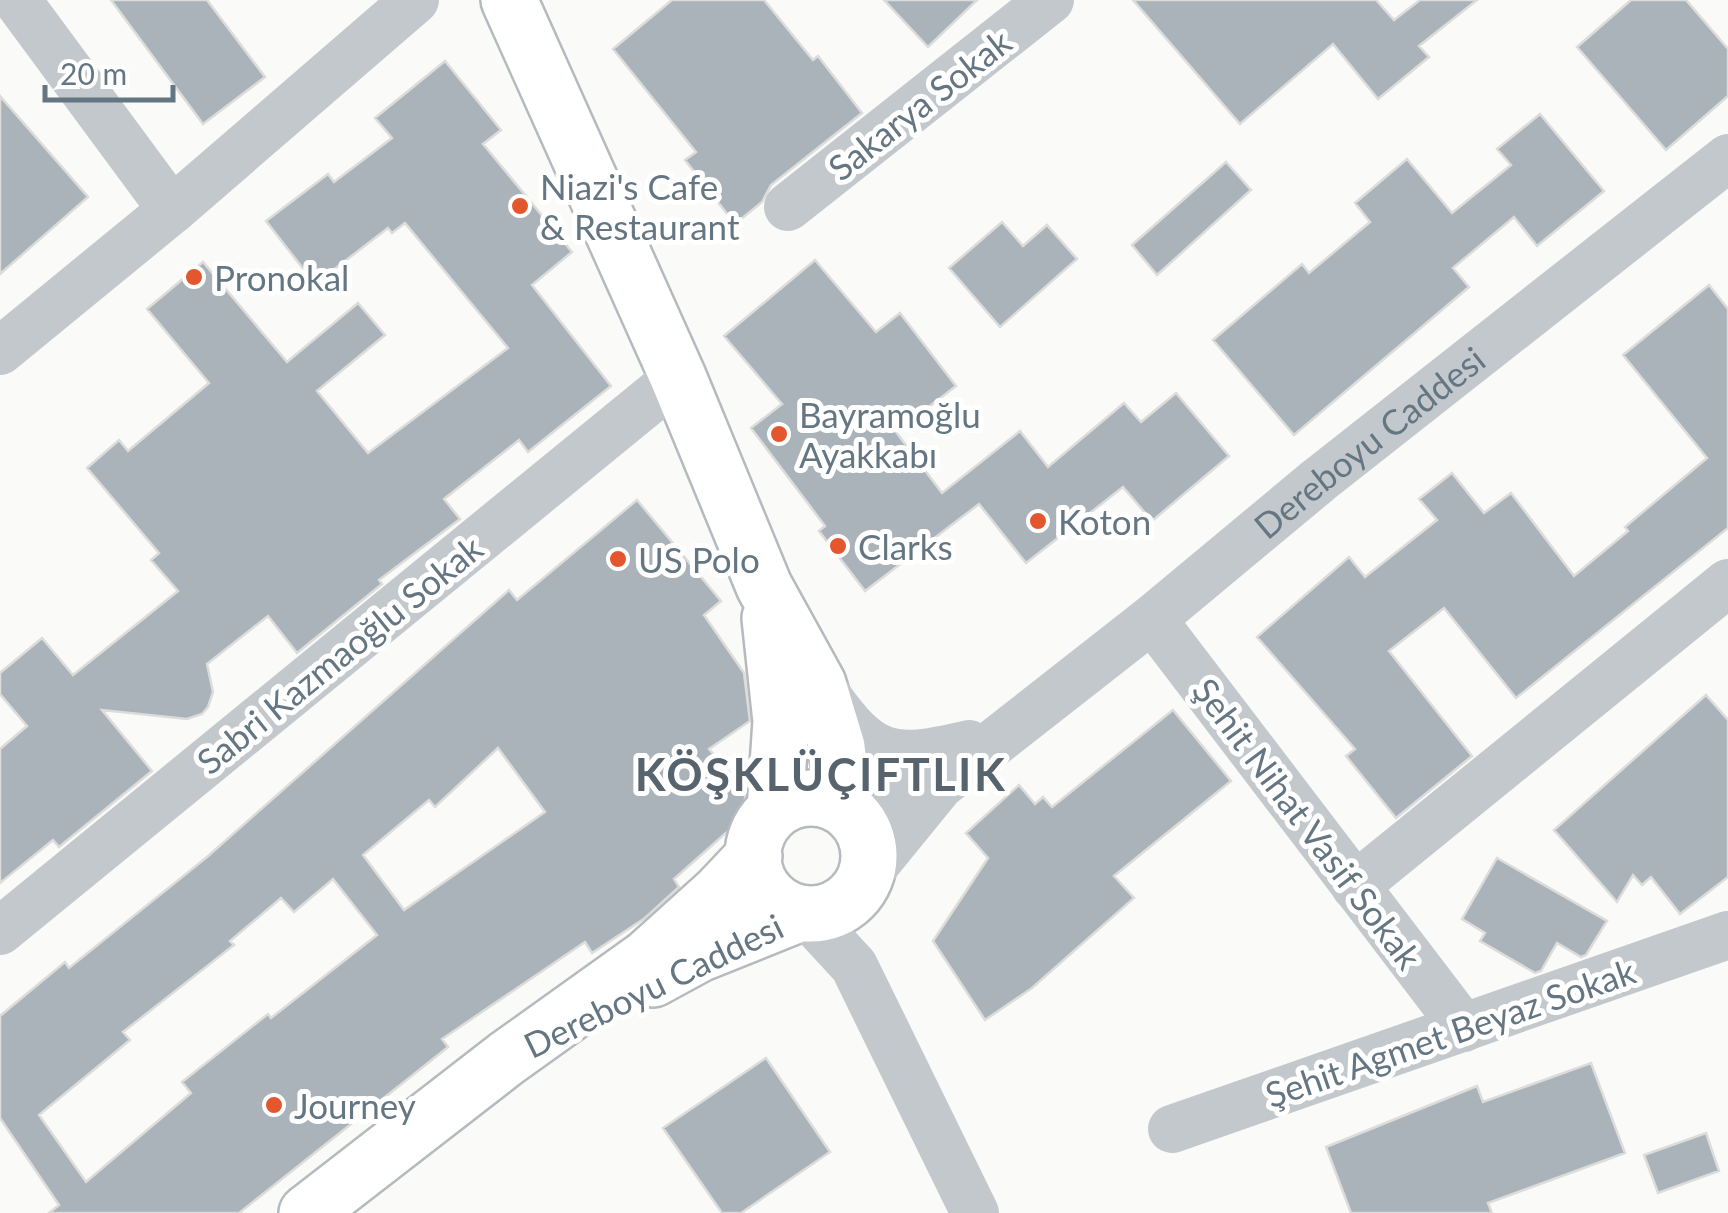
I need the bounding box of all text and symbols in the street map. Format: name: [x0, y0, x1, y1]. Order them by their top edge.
street label: Sakarya Sokak: [819, 20, 1019, 188]
scale bar: [45, 40, 172, 102]
text: 20 m: [60, 55, 127, 91]
place label: Niazi's Cafe & Restaurant: [540, 165, 740, 247]
marker: Niazi's Cafe & Restaurant: [509, 195, 531, 217]
place label: Pronokal: [214, 256, 349, 298]
marker: Pronokal: [183, 266, 205, 288]
street label: Dereboyu Caddesi: [1245, 337, 1492, 546]
place label: Bayramoğlu Ayakkabı: [799, 393, 981, 475]
marker: Bayramoğlu Ayakkabı: [768, 423, 790, 445]
place label: Koton: [1058, 500, 1151, 542]
marker: Koton: [1027, 510, 1049, 532]
place label: Clarks: [858, 525, 953, 567]
street label: Sabri Kazmaoğlu Sokak: [188, 526, 490, 782]
marker: Clarks: [827, 535, 849, 557]
place label: US Polo: [638, 538, 760, 580]
marker: US Polo: [607, 548, 629, 570]
street label: Şehit Nihat Vasif Sokak: [1185, 669, 1431, 977]
district label: KÖŞKLÜÇIFTLIK: [635, 747, 1007, 801]
street label: Dereboyu Caddesi: [517, 904, 789, 1066]
street label: Şehit Agmet Beyaz Sokak: [1260, 949, 1641, 1115]
place label: Journey: [294, 1084, 416, 1126]
marker: Journey: [263, 1094, 285, 1116]

